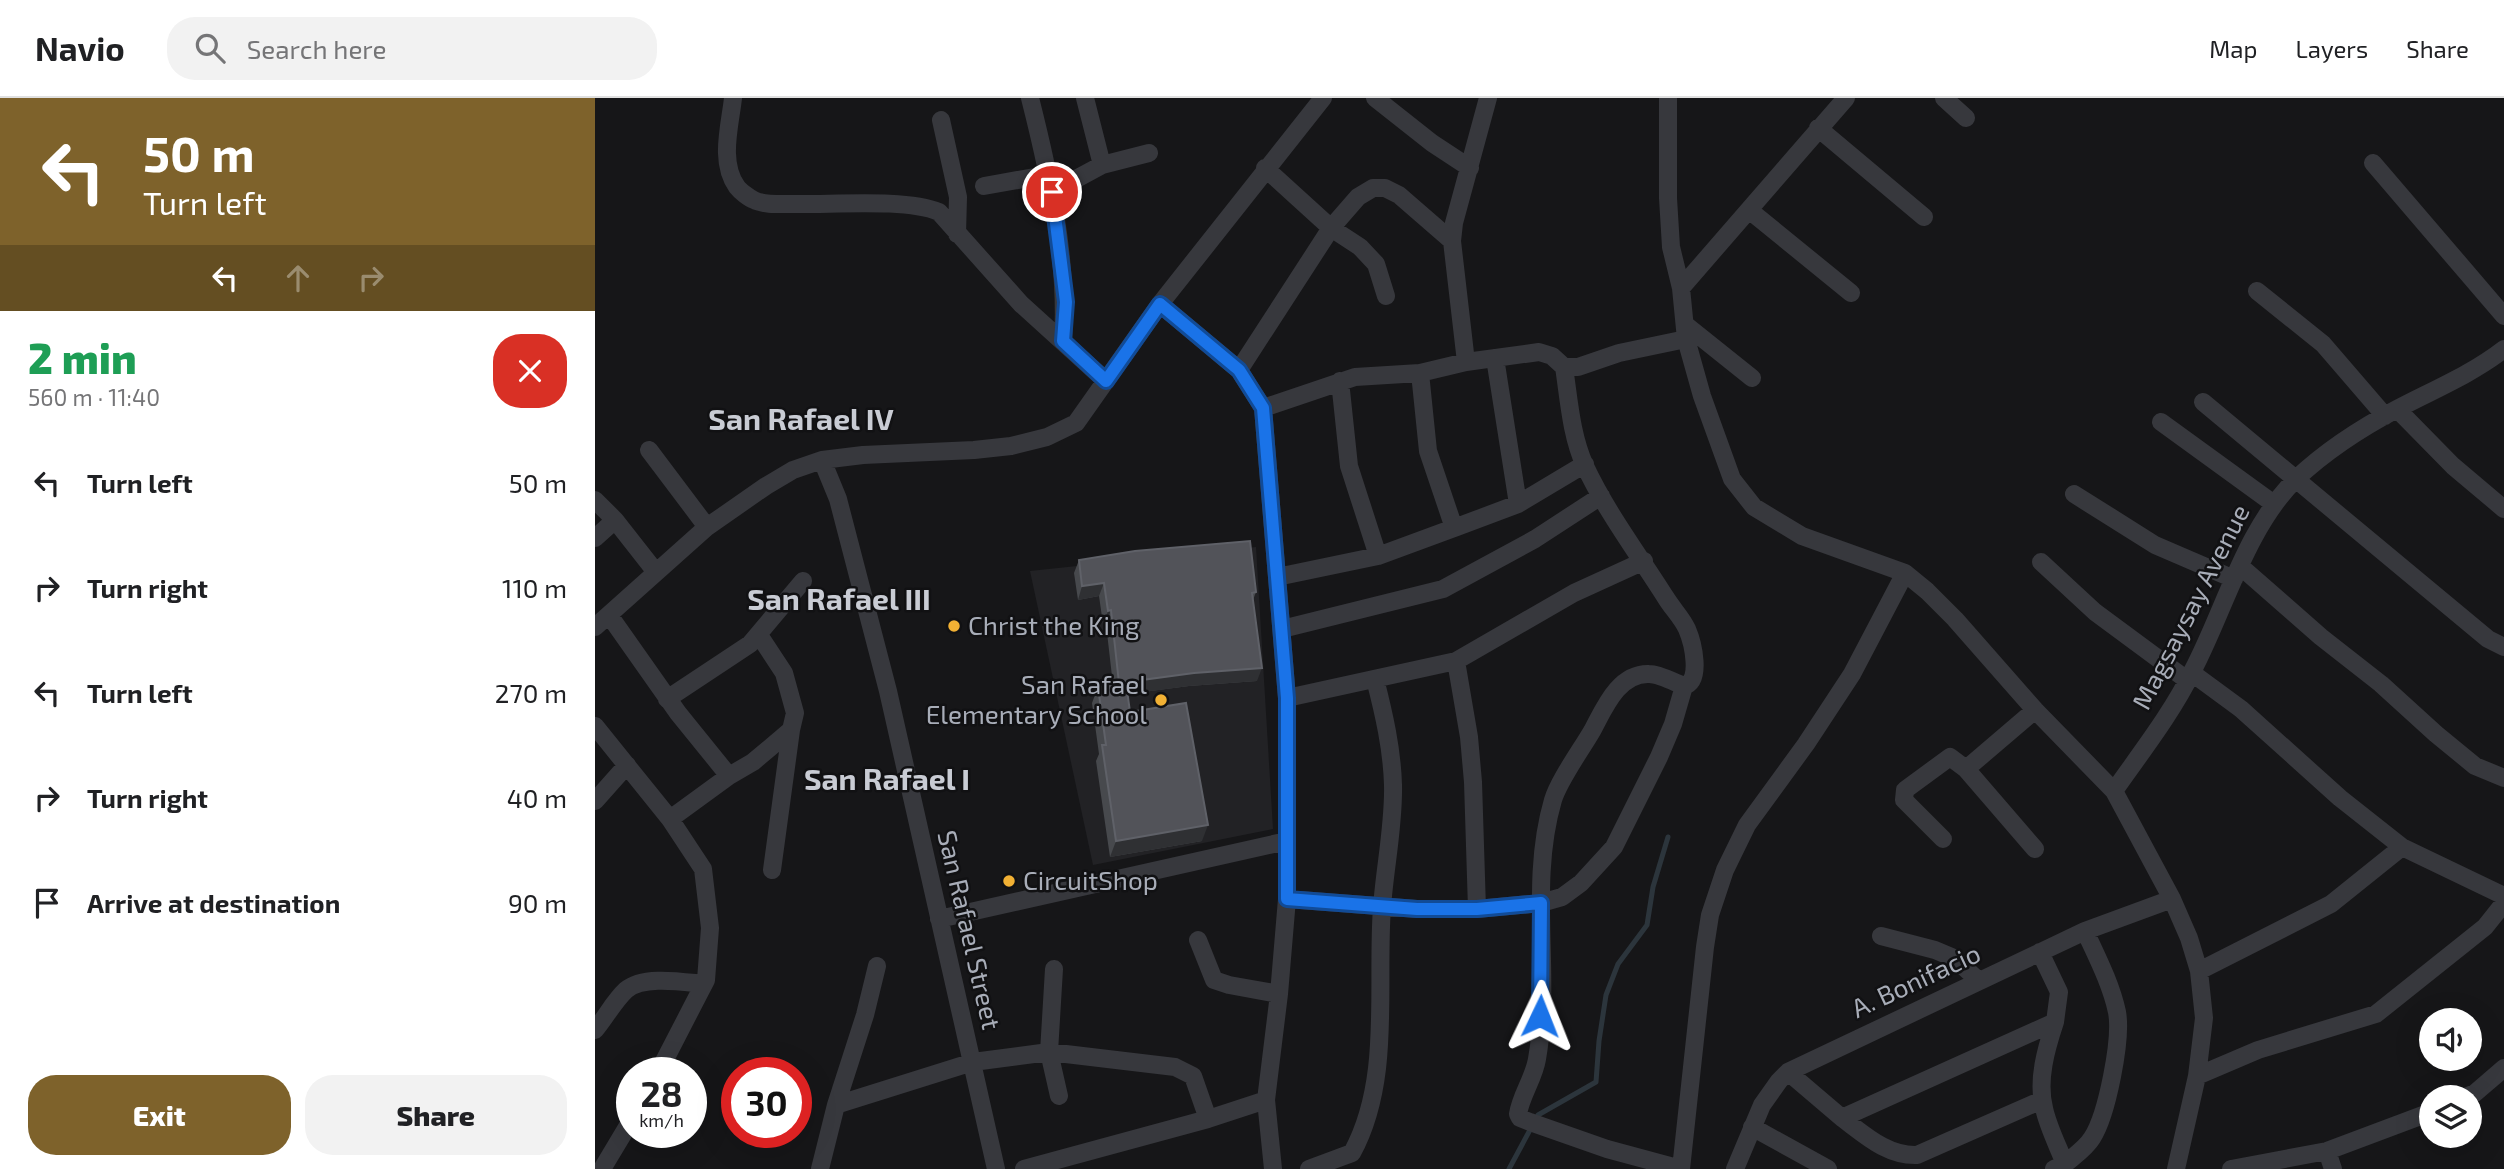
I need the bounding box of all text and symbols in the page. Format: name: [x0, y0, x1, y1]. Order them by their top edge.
search box: [167, 17, 657, 80]
text: Navio: [35, 28, 125, 68]
icon: search: [191, 29, 229, 67]
text: Search here: [247, 33, 386, 64]
text: Map: [2209, 34, 2257, 63]
text: Layers: [2295, 34, 2368, 63]
text: Share: [2406, 34, 2469, 63]
text: 50 m: [143, 123, 255, 182]
icon: left: [28, 126, 119, 217]
pin: [1022, 162, 1082, 222]
icon: arrive: [1033, 173, 1071, 211]
text: Turn left: [143, 183, 267, 221]
icon: left: [206, 259, 244, 297]
icon: ahead: [279, 259, 317, 297]
icon: right: [352, 259, 390, 297]
text: 2 min: [28, 332, 137, 382]
button: close: [493, 334, 567, 408]
text: 560 m · 11:40: [28, 383, 160, 411]
district label: San Rafael IV: [708, 400, 894, 436]
icon: left: [28, 464, 66, 502]
text: Turn left: [87, 467, 193, 498]
text: 50 m: [509, 467, 567, 498]
street label: Magsaysay Avenue: [2125, 499, 2255, 714]
icon: right: [28, 569, 66, 607]
text: Turn right: [87, 572, 208, 603]
text: 110 m: [502, 572, 567, 603]
district label: San Rafael III: [747, 580, 931, 616]
place label: Christ the King: [968, 609, 1139, 640]
marker: Christ the King: [946, 618, 962, 634]
place label: San Rafael Elementary School: [926, 668, 1147, 729]
icon: left: [28, 674, 66, 712]
text: Turn left: [87, 677, 193, 708]
text: 270 m: [495, 677, 567, 708]
marker: San Rafael Elementary School: [1153, 692, 1169, 708]
district label: San Rafael I: [804, 760, 970, 796]
icon: right: [28, 779, 66, 817]
text: Turn right: [87, 782, 208, 813]
text: 40 m: [507, 782, 567, 813]
street label: San Rafael Street: [932, 827, 1008, 1032]
place label: CircuitShop: [1023, 864, 1158, 895]
marker: CircuitShop: [1001, 873, 1017, 889]
icon: arrive: [28, 884, 66, 922]
text: Arrive at destination: [87, 887, 340, 918]
text: 90 m: [508, 887, 567, 918]
street label: A. Bonifacio: [1846, 936, 1985, 1023]
position arrow: [1503, 979, 1577, 1053]
map controls: [2419, 1008, 2482, 1148]
button: sound: [2419, 1008, 2482, 1071]
speed limit sign: 30: [721, 1057, 812, 1148]
text: 28: [640, 1072, 683, 1114]
button: Exit: [28, 1075, 291, 1155]
button: Share: [305, 1075, 567, 1155]
button: layers: [2419, 1085, 2482, 1148]
text: km/h: [639, 1109, 684, 1131]

